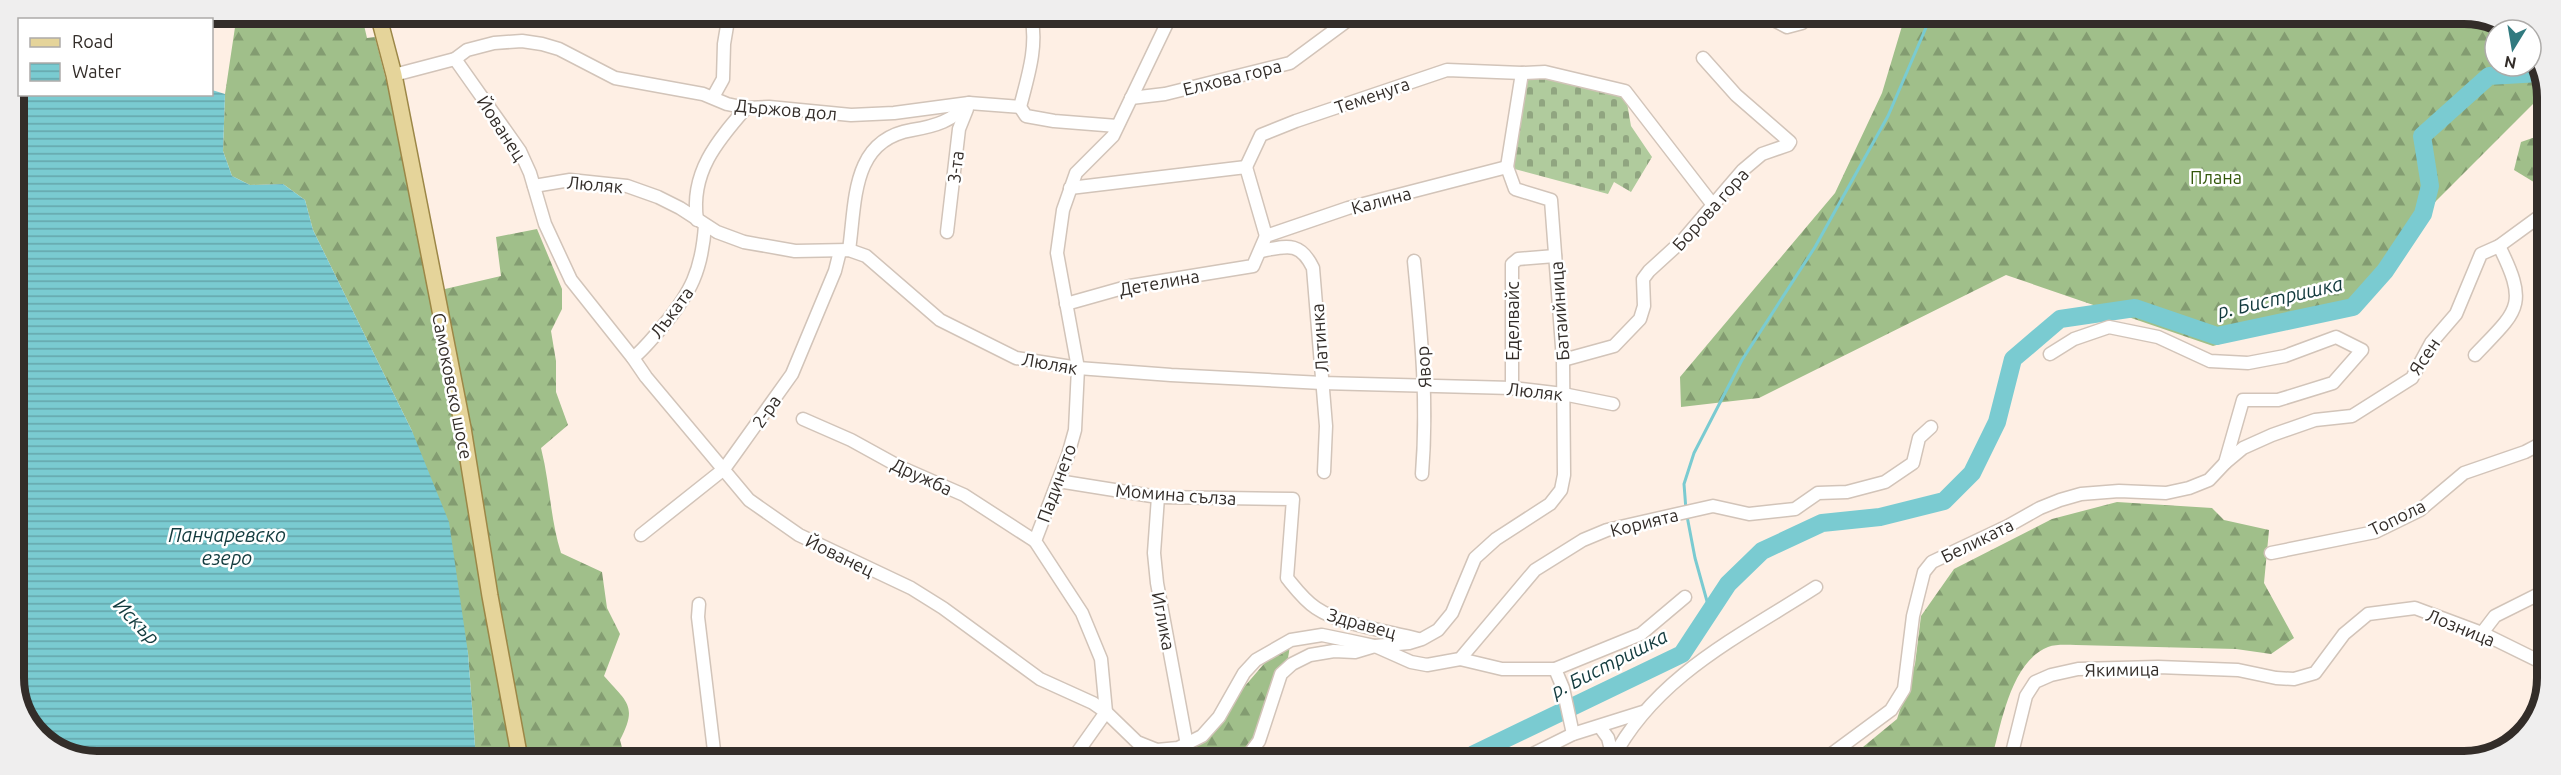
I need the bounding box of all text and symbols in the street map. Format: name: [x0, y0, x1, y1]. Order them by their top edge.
legend: [18, 18, 213, 96]
north arrow: [2483, 18, 2543, 78]
text: Road: [72, 31, 114, 51]
text: N: [2503, 53, 2518, 73]
street label: Елхова гора: [1181, 55, 1283, 99]
text: Water: [72, 61, 122, 81]
street label: Теменуга: [1332, 73, 1412, 117]
street label: Йованец: [474, 92, 530, 164]
street label: Държов дол: [734, 95, 838, 123]
street label: 3-та: [943, 150, 967, 184]
street label: Борова гора: [1668, 164, 1752, 254]
park label: Плана: [2190, 167, 2242, 187]
street label: Люляк: [566, 172, 624, 196]
street label: Калина: [1349, 182, 1413, 218]
street label: Батаийница: [1546, 261, 1572, 361]
street label: Детелина: [1117, 265, 1201, 299]
water label: р. Бистришка: [2214, 271, 2345, 323]
street label: Еделвайс: [1502, 281, 1522, 361]
street label: Лъката: [645, 283, 697, 341]
street label: Латинка: [1307, 303, 1331, 373]
street label: Самоковско шосе: [429, 311, 477, 461]
street label: Ясен: [2405, 334, 2443, 378]
street label: Явор: [1412, 345, 1434, 389]
street label: Люляк: [1021, 348, 1079, 378]
street label: Люляк: [1506, 378, 1564, 404]
street label: 2-ра: [748, 391, 784, 431]
street label: Падинето: [1033, 441, 1079, 525]
street label: Дружба: [888, 453, 956, 499]
street label: Момина сълза: [1115, 480, 1237, 508]
street label: Топола: [2366, 495, 2428, 539]
street label: Корията: [1608, 504, 1680, 540]
street label: Беликата: [1938, 514, 2016, 566]
water label: Панчаревско езеро: [168, 523, 286, 569]
street label: Йованец: [803, 530, 877, 580]
street label: Иглика: [1149, 590, 1179, 652]
water label: Искър: [109, 593, 165, 649]
street label: Здравец: [1325, 604, 1399, 642]
street label: Лозница: [2424, 604, 2498, 650]
water label: р. Бистришка: [1546, 624, 1671, 703]
street label: Якимица: [2085, 658, 2159, 680]

